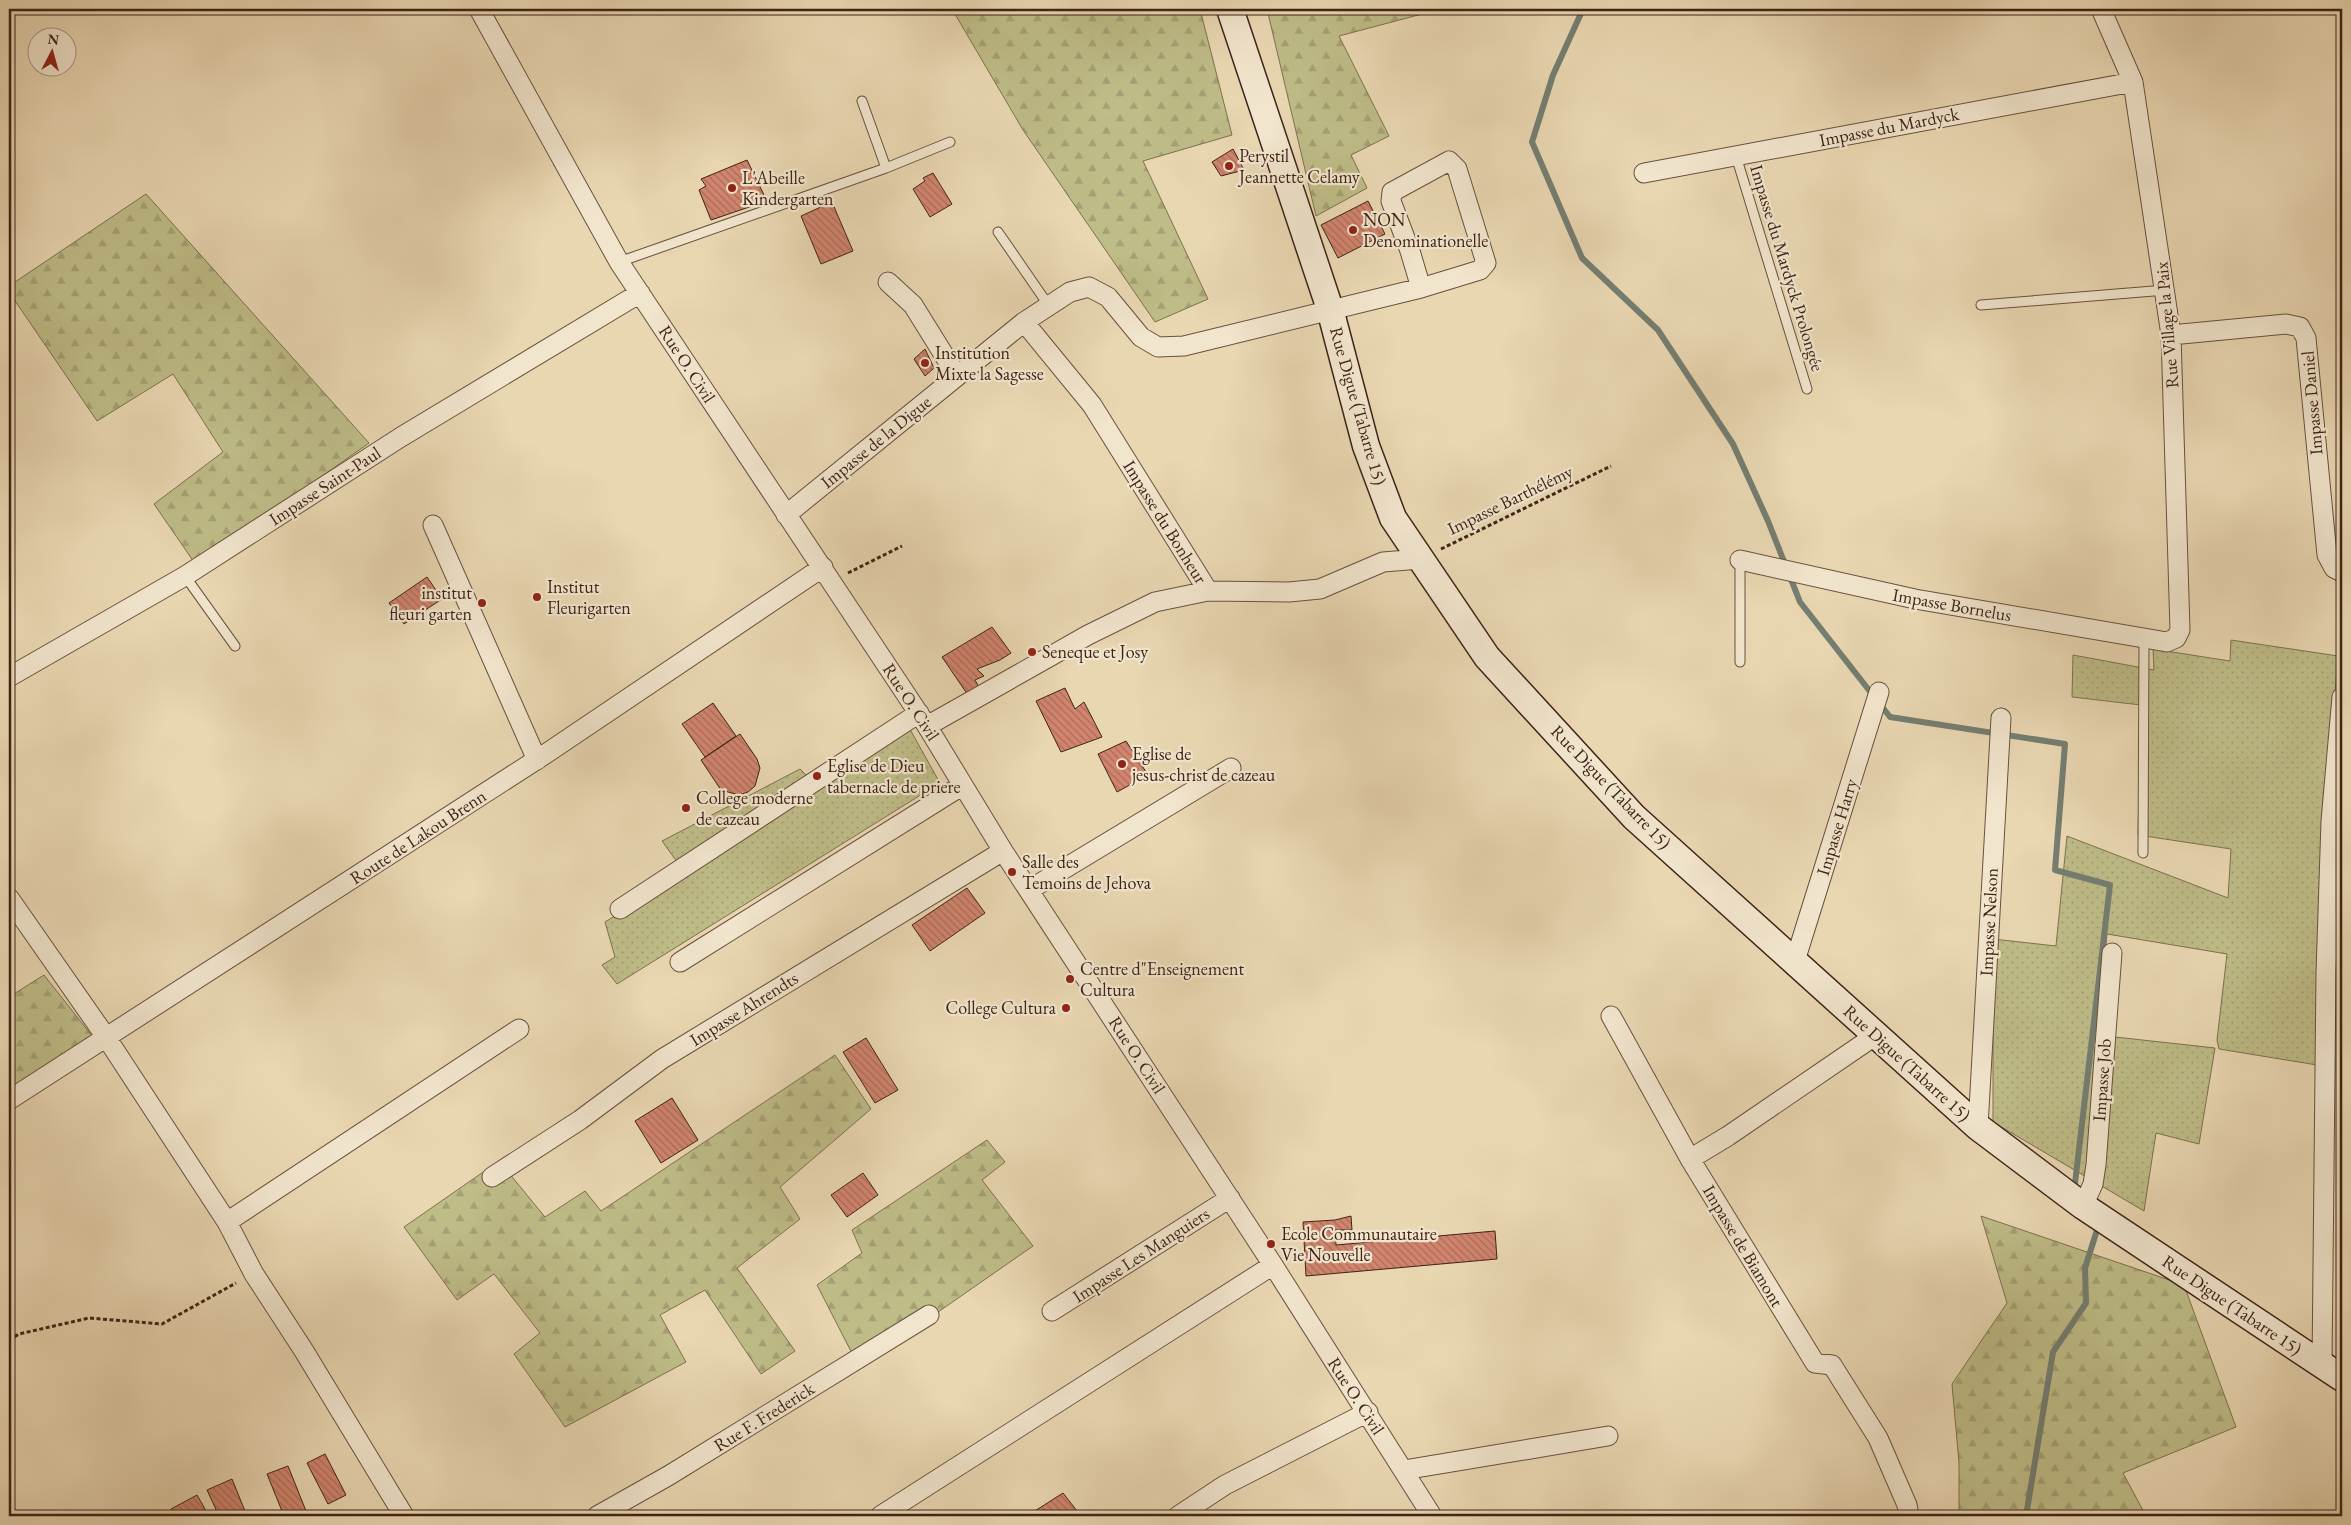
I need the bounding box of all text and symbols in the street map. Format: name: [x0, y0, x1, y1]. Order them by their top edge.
north arrow: [28, 28, 78, 78]
text: N: [47, 30, 61, 49]
street label: Impasse du Mardyck: [1817, 102, 1961, 151]
place label: Perystil Jeannette Celamy: [1237, 144, 1360, 188]
marker: Perystil Jeannette Celamy: [1223, 160, 1235, 172]
street label: Impasse du Mardyck Prolongée: [1745, 162, 1830, 374]
place label: L'Abeille Kindergarten: [742, 166, 834, 210]
marker: L'Abeille Kindergarten: [726, 182, 738, 194]
place label: NON Denominationelle: [1363, 208, 1488, 252]
marker: NON Denominationelle: [1347, 224, 1359, 236]
street label: Rue Village la Paix: [2149, 261, 2183, 389]
street label: Rue O. Civil: [654, 321, 721, 407]
street label: Rue Digue (Tabarre 15): [1325, 324, 1392, 488]
place label: Institution Mixte la Sagesse: [935, 341, 1044, 385]
street label: Impasse Daniel: [2295, 350, 2328, 456]
marker: Institution Mixte la Sagesse: [919, 357, 931, 369]
street label: Impasse de la Digue: [816, 390, 936, 493]
street label: Impasse Saint-Paul: [265, 441, 385, 530]
street label: Impasse du Bonheur: [1118, 456, 1213, 588]
street label: Impasse Barthélémy: [1443, 459, 1576, 540]
place label: Institut Fleurigarten: [547, 575, 631, 619]
place label: institut fleuri garten: [389, 581, 472, 625]
street label: Impasse Bornelus: [1891, 583, 2013, 626]
marker: Institut Fleurigarten: [531, 591, 543, 603]
marker: institut fleuri garten: [476, 597, 488, 609]
place label: Seneque et Josy: [1042, 640, 1148, 663]
marker: Seneque et Josy: [1026, 646, 1038, 658]
street label: Rue O. Civil: [878, 659, 945, 745]
street label: Rue Digue (Tabarre 15): [1546, 720, 1676, 853]
place label: Eglise de jesus-christ de cazeau: [1131, 742, 1276, 786]
place label: Eglise de Dieu tabernacle de priere: [827, 754, 961, 798]
marker: Eglise de jesus-christ de cazeau: [1116, 758, 1128, 770]
marker: Eglise de Dieu tabernacle de priere: [811, 770, 823, 782]
street label: Impasse Harry: [1811, 775, 1862, 878]
street label: Route de Lakou Brenn: [345, 784, 491, 889]
place label: College moderne de cazeau: [696, 786, 813, 830]
marker: College moderne de cazeau: [680, 802, 692, 814]
place label: Salle des Temoins de Jehova: [1022, 850, 1152, 894]
marker: Salle des Temoins de Jehova: [1006, 866, 1018, 878]
street label: Impasse Nelson: [1974, 867, 2003, 977]
place label: Centre d"Enseignement Cultura: [1080, 957, 1244, 1001]
street label: Impasse Ahrendts: [685, 966, 802, 1051]
marker: Centre d"Enseignement Cultura: [1064, 973, 1076, 985]
place label: College Cultura: [946, 996, 1057, 1019]
street label: Rue Digue (Tabarre 15): [1839, 999, 1976, 1126]
marker: College Cultura: [1060, 1002, 1072, 1014]
street label: Rue O. Civil: [1104, 1012, 1171, 1098]
street label: Impasse Job: [2087, 1038, 2116, 1122]
street label: Impasse de Biamont: [1698, 1180, 1789, 1311]
street label: Impasse Les Manguiers: [1068, 1202, 1214, 1307]
place label: Ecole Communautaire Vie Nouvelle: [1281, 1222, 1437, 1266]
marker: Ecole Communautaire Vie Nouvelle: [1265, 1238, 1277, 1250]
street label: Rue Digue (Tabarre 15): [2158, 1249, 2307, 1360]
street label: Rue O. Civil: [1323, 1353, 1390, 1439]
street label: Rue F. Frederick: [709, 1376, 819, 1457]

